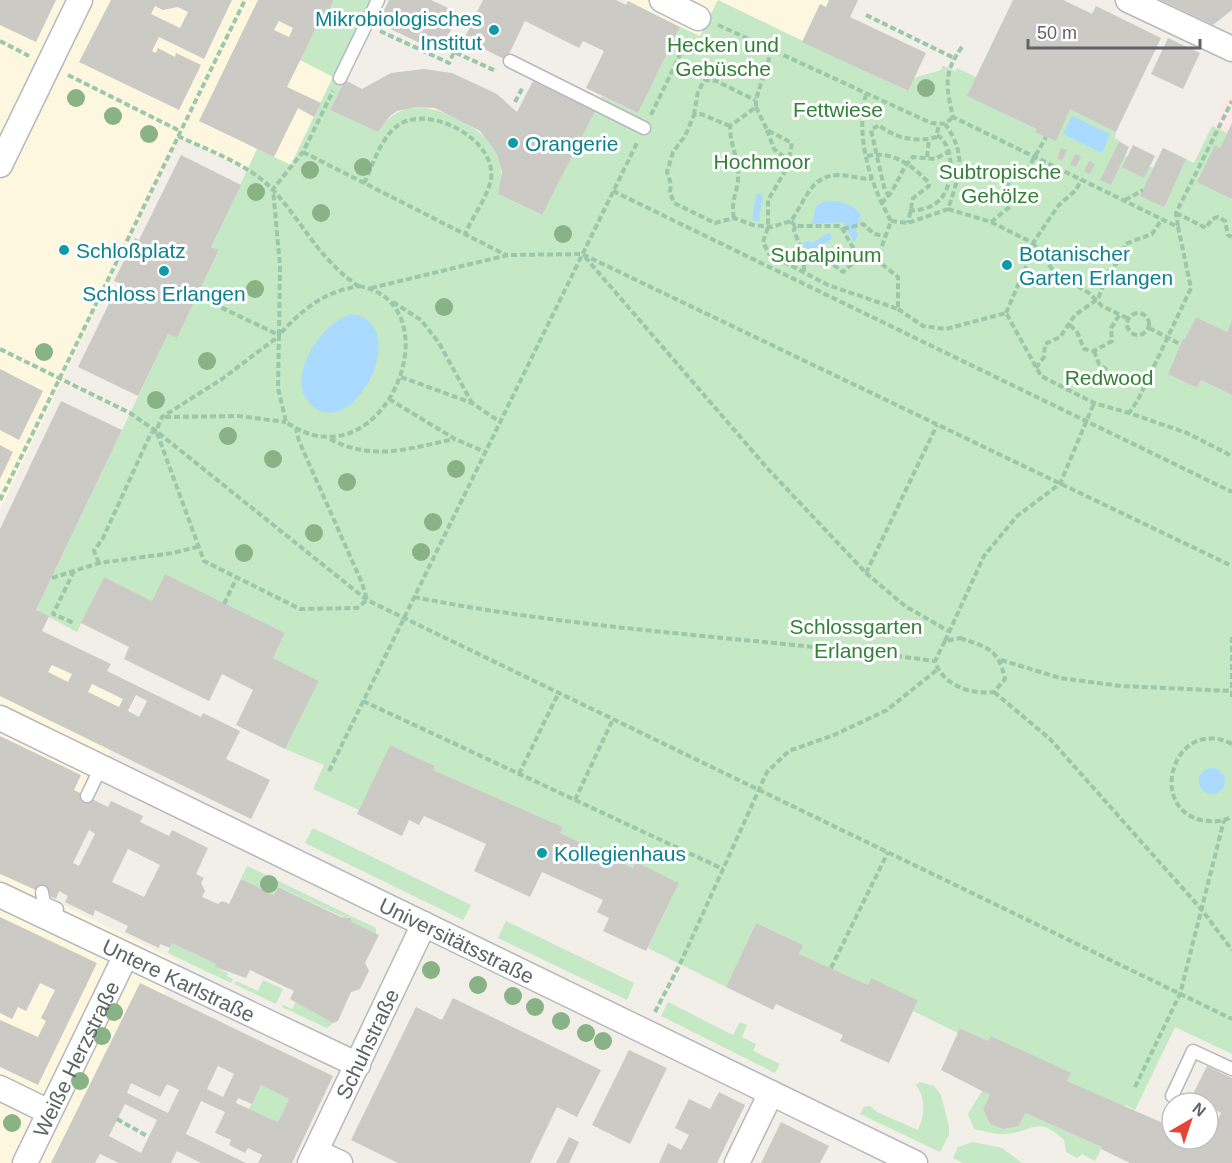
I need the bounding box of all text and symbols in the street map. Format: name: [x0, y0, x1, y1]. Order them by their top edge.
place label: Mikrobiologisches Institut: [315, 7, 482, 54]
scale bar: [1028, 12, 1200, 50]
marker: Mikrobiologisches Institut: [487, 23, 501, 37]
text: 50 m: [1037, 23, 1077, 43]
park label: Hecken und Gebüsche: [667, 33, 779, 80]
park label: Fettwiese: [793, 98, 883, 121]
place label: Orangerie: [525, 132, 618, 155]
marker: Orangerie: [506, 136, 520, 150]
park label: Hochmoor: [714, 150, 810, 173]
park label: Subtropische Gehölze: [939, 160, 1061, 207]
place label: Schloßplatz: [76, 239, 186, 262]
place label: Botanischer Garten Erlangen: [1019, 242, 1173, 289]
marker: Schloßplatz: [57, 243, 71, 257]
park label: Subalpinum: [771, 243, 881, 266]
marker: Botanischer Garten Erlangen: [1000, 258, 1014, 272]
marker: Schloss Erlangen: [157, 264, 171, 278]
place label: Schloss Erlangen: [82, 282, 246, 305]
park label: Redwood: [1065, 366, 1153, 389]
park label: Schlossgarten Erlangen: [789, 615, 923, 662]
place label: Kollegienhaus: [554, 842, 686, 865]
marker: Kollegienhaus: [535, 846, 549, 860]
street label: Universitätsstraße: [376, 893, 538, 988]
street label: Untere Karlstraße: [99, 934, 259, 1026]
street label: Weiße Herzstraße: [28, 977, 123, 1140]
street label: Schuhstraße: [331, 985, 403, 1103]
north arrow: [1160, 1091, 1220, 1151]
text: N: [1189, 1099, 1209, 1120]

